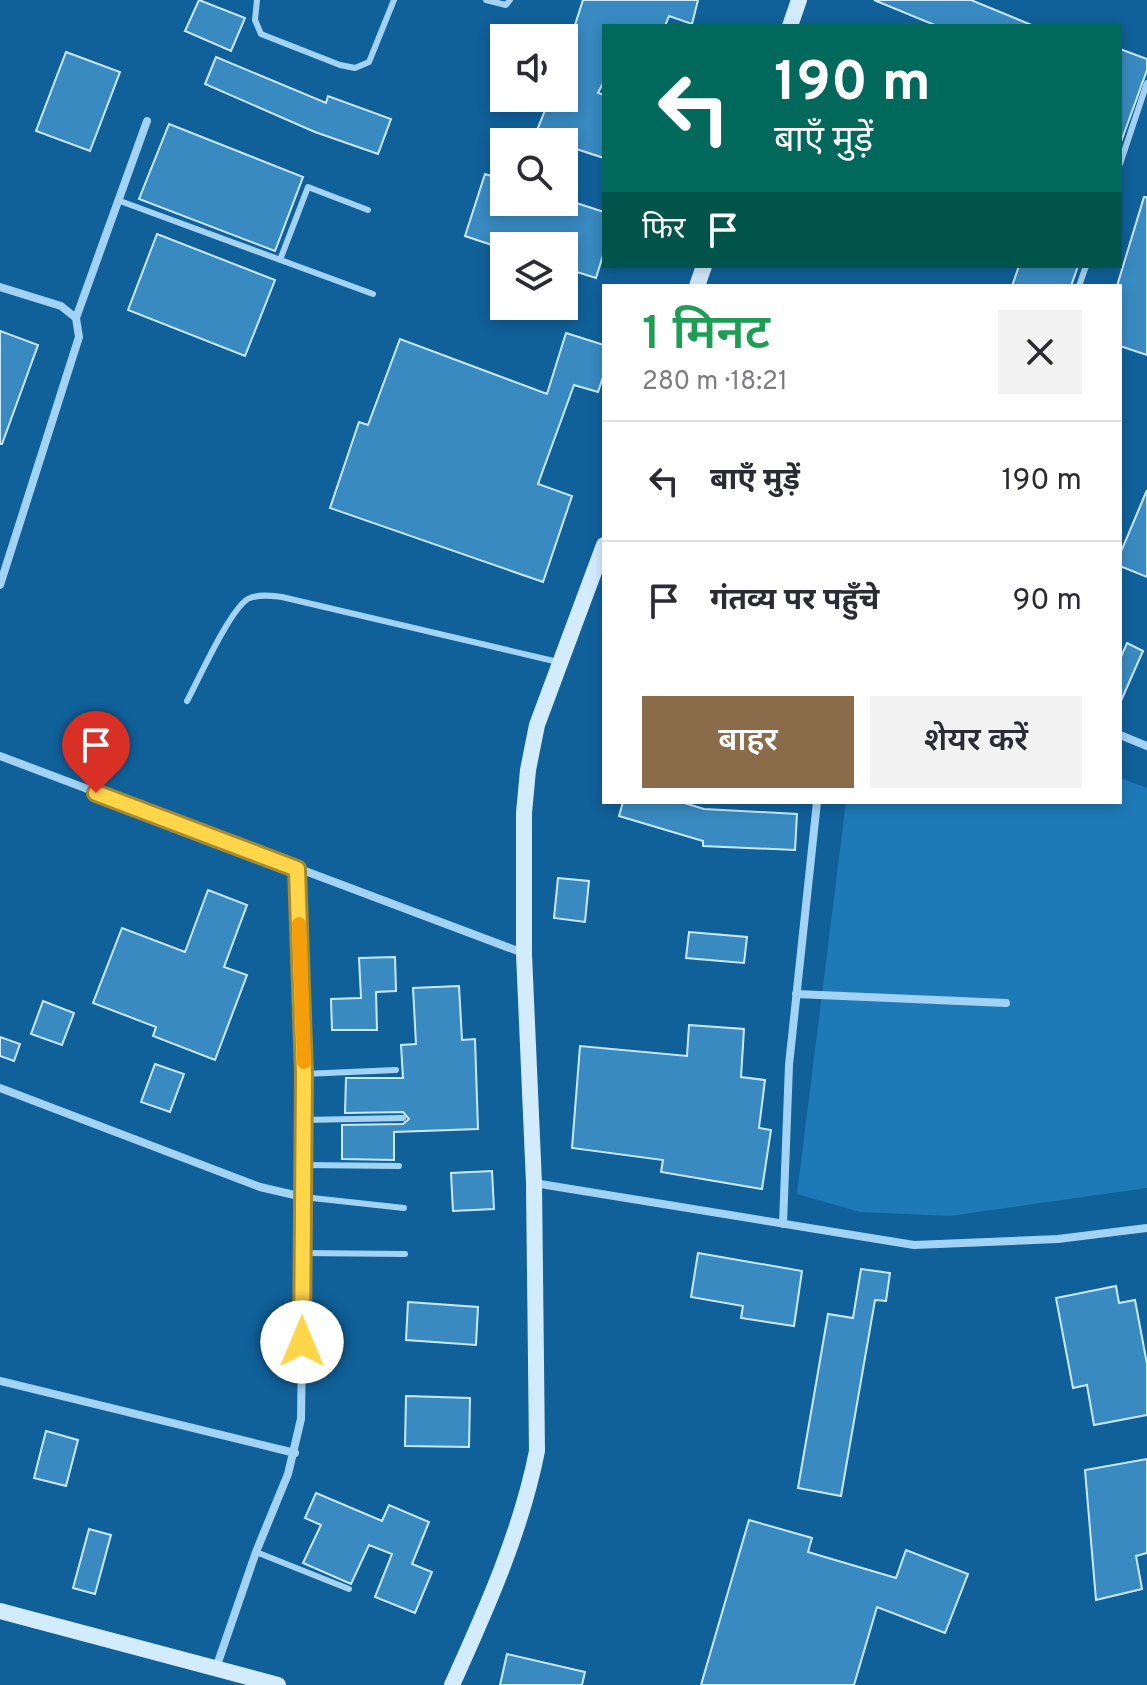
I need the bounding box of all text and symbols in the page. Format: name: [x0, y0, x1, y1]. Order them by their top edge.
map controls: [490, 24, 578, 320]
button: sound: [490, 24, 578, 112]
text: 190 m: [774, 50, 931, 120]
icon: left: [642, 56, 746, 160]
text: बाएँ मुड़ें: [774, 119, 873, 165]
button: search: [490, 128, 578, 216]
icon: arrive: [701, 208, 745, 252]
text: फिर: [642, 212, 685, 249]
button: layers: [490, 232, 578, 320]
text: 1 मिनट: [642, 306, 770, 366]
button: close: [998, 310, 1082, 394]
text: 280 m · 18:21: [642, 366, 788, 399]
icon: left: [642, 459, 686, 503]
text: बाएँ मुड़ें: [710, 463, 800, 500]
text: 190 m: [1001, 463, 1082, 500]
icon: arrive: [642, 579, 686, 623]
text: गंतव्य पर पहुँचे: [710, 583, 879, 620]
text: 90 m: [1013, 583, 1082, 620]
button: बाहर: [642, 696, 854, 788]
button: शेयर करें: [870, 696, 1082, 788]
pin: [62, 711, 130, 793]
icon: arrive: [74, 723, 118, 767]
position arrow: [260, 1300, 344, 1384]

